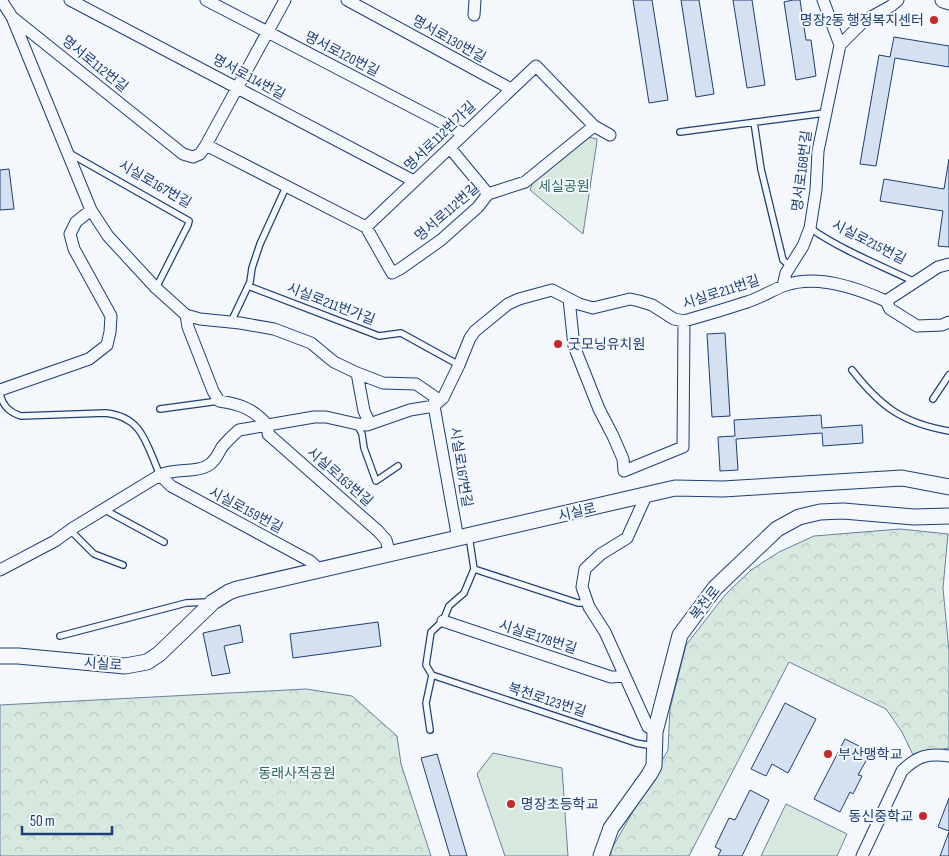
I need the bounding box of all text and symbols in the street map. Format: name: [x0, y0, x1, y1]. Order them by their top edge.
street label: 명서로130번길: [409, 12, 489, 66]
place label: 명장2동 행정복지센터: [800, 12, 924, 29]
marker: 명장2동 행정복지센터: [928, 14, 940, 26]
street label: 명서로120번길: [302, 28, 382, 80]
street label: 명서로112번길: [59, 32, 131, 96]
street label: 명서로114번길: [210, 51, 288, 103]
street label: 명서로112번가길: [401, 98, 479, 174]
street label: 명서로168번길: [789, 129, 815, 213]
street label: 시실로167번길: [116, 156, 194, 212]
park label: 세실공원: [538, 178, 590, 195]
street label: 명서로112번길: [411, 179, 483, 245]
street label: 시실로215번길: [829, 216, 909, 268]
street label: 시실로211번길: [680, 272, 762, 312]
street label: 시실로211번가길: [285, 279, 377, 329]
place label: 굿모닝유치원: [568, 336, 645, 353]
marker: 굿모닝유치원: [552, 338, 564, 350]
street label: 시실로167번길: [446, 426, 476, 508]
street label: 시실로163번길: [304, 444, 376, 510]
street label: 시실로159번길: [206, 483, 286, 537]
street label: 시실로: [556, 499, 598, 525]
street label: 복천로: [686, 582, 724, 623]
street label: 시실로178번길: [497, 616, 579, 658]
street label: 시실로: [83, 654, 123, 674]
street label: 복천로123번길: [506, 679, 588, 721]
place label: 부산맹학교: [838, 746, 903, 763]
marker: 부산맹학교: [822, 748, 834, 760]
park label: 동래사적공원: [258, 765, 336, 782]
place label: 명장초등학교: [521, 796, 598, 813]
marker: 명장초등학교: [505, 798, 517, 810]
scale bar: [22, 804, 112, 836]
place label: 동신중학교: [849, 808, 913, 825]
marker: 동신중학교: [917, 810, 929, 822]
text: 50 m: [30, 812, 55, 831]

